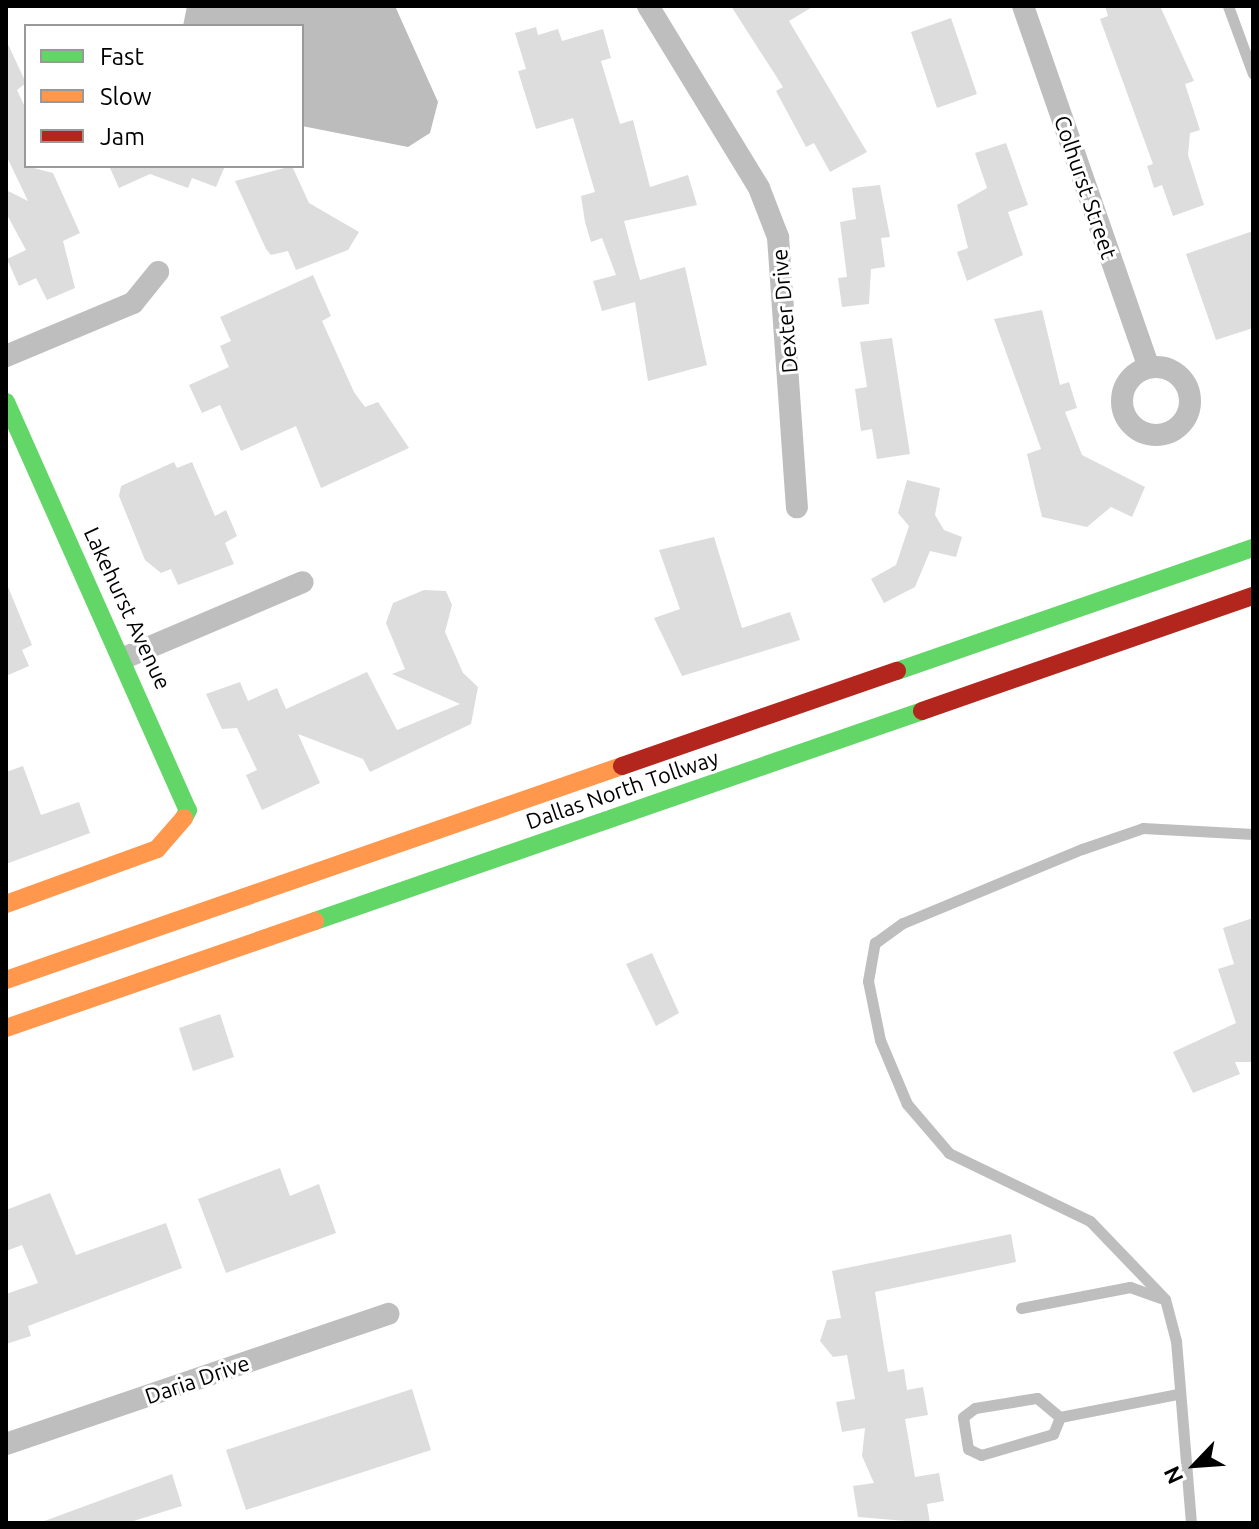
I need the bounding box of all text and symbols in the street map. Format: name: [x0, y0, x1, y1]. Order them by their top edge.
legend: [24, 24, 304, 168]
text: Fast: [100, 43, 144, 70]
text: Slow: [100, 83, 152, 110]
street label: Colhurst Street: [1049, 112, 1123, 262]
text: Jam: [100, 123, 145, 150]
street label: Dexter Drive: [765, 248, 803, 374]
street label: Lakehurst Avenue: [79, 523, 177, 693]
street label: Dallas North Tollway: [522, 744, 722, 834]
street label: Daria Drive: [141, 1349, 253, 1409]
north arrow: [1155, 1425, 1235, 1505]
text: N: [1158, 1463, 1188, 1488]

